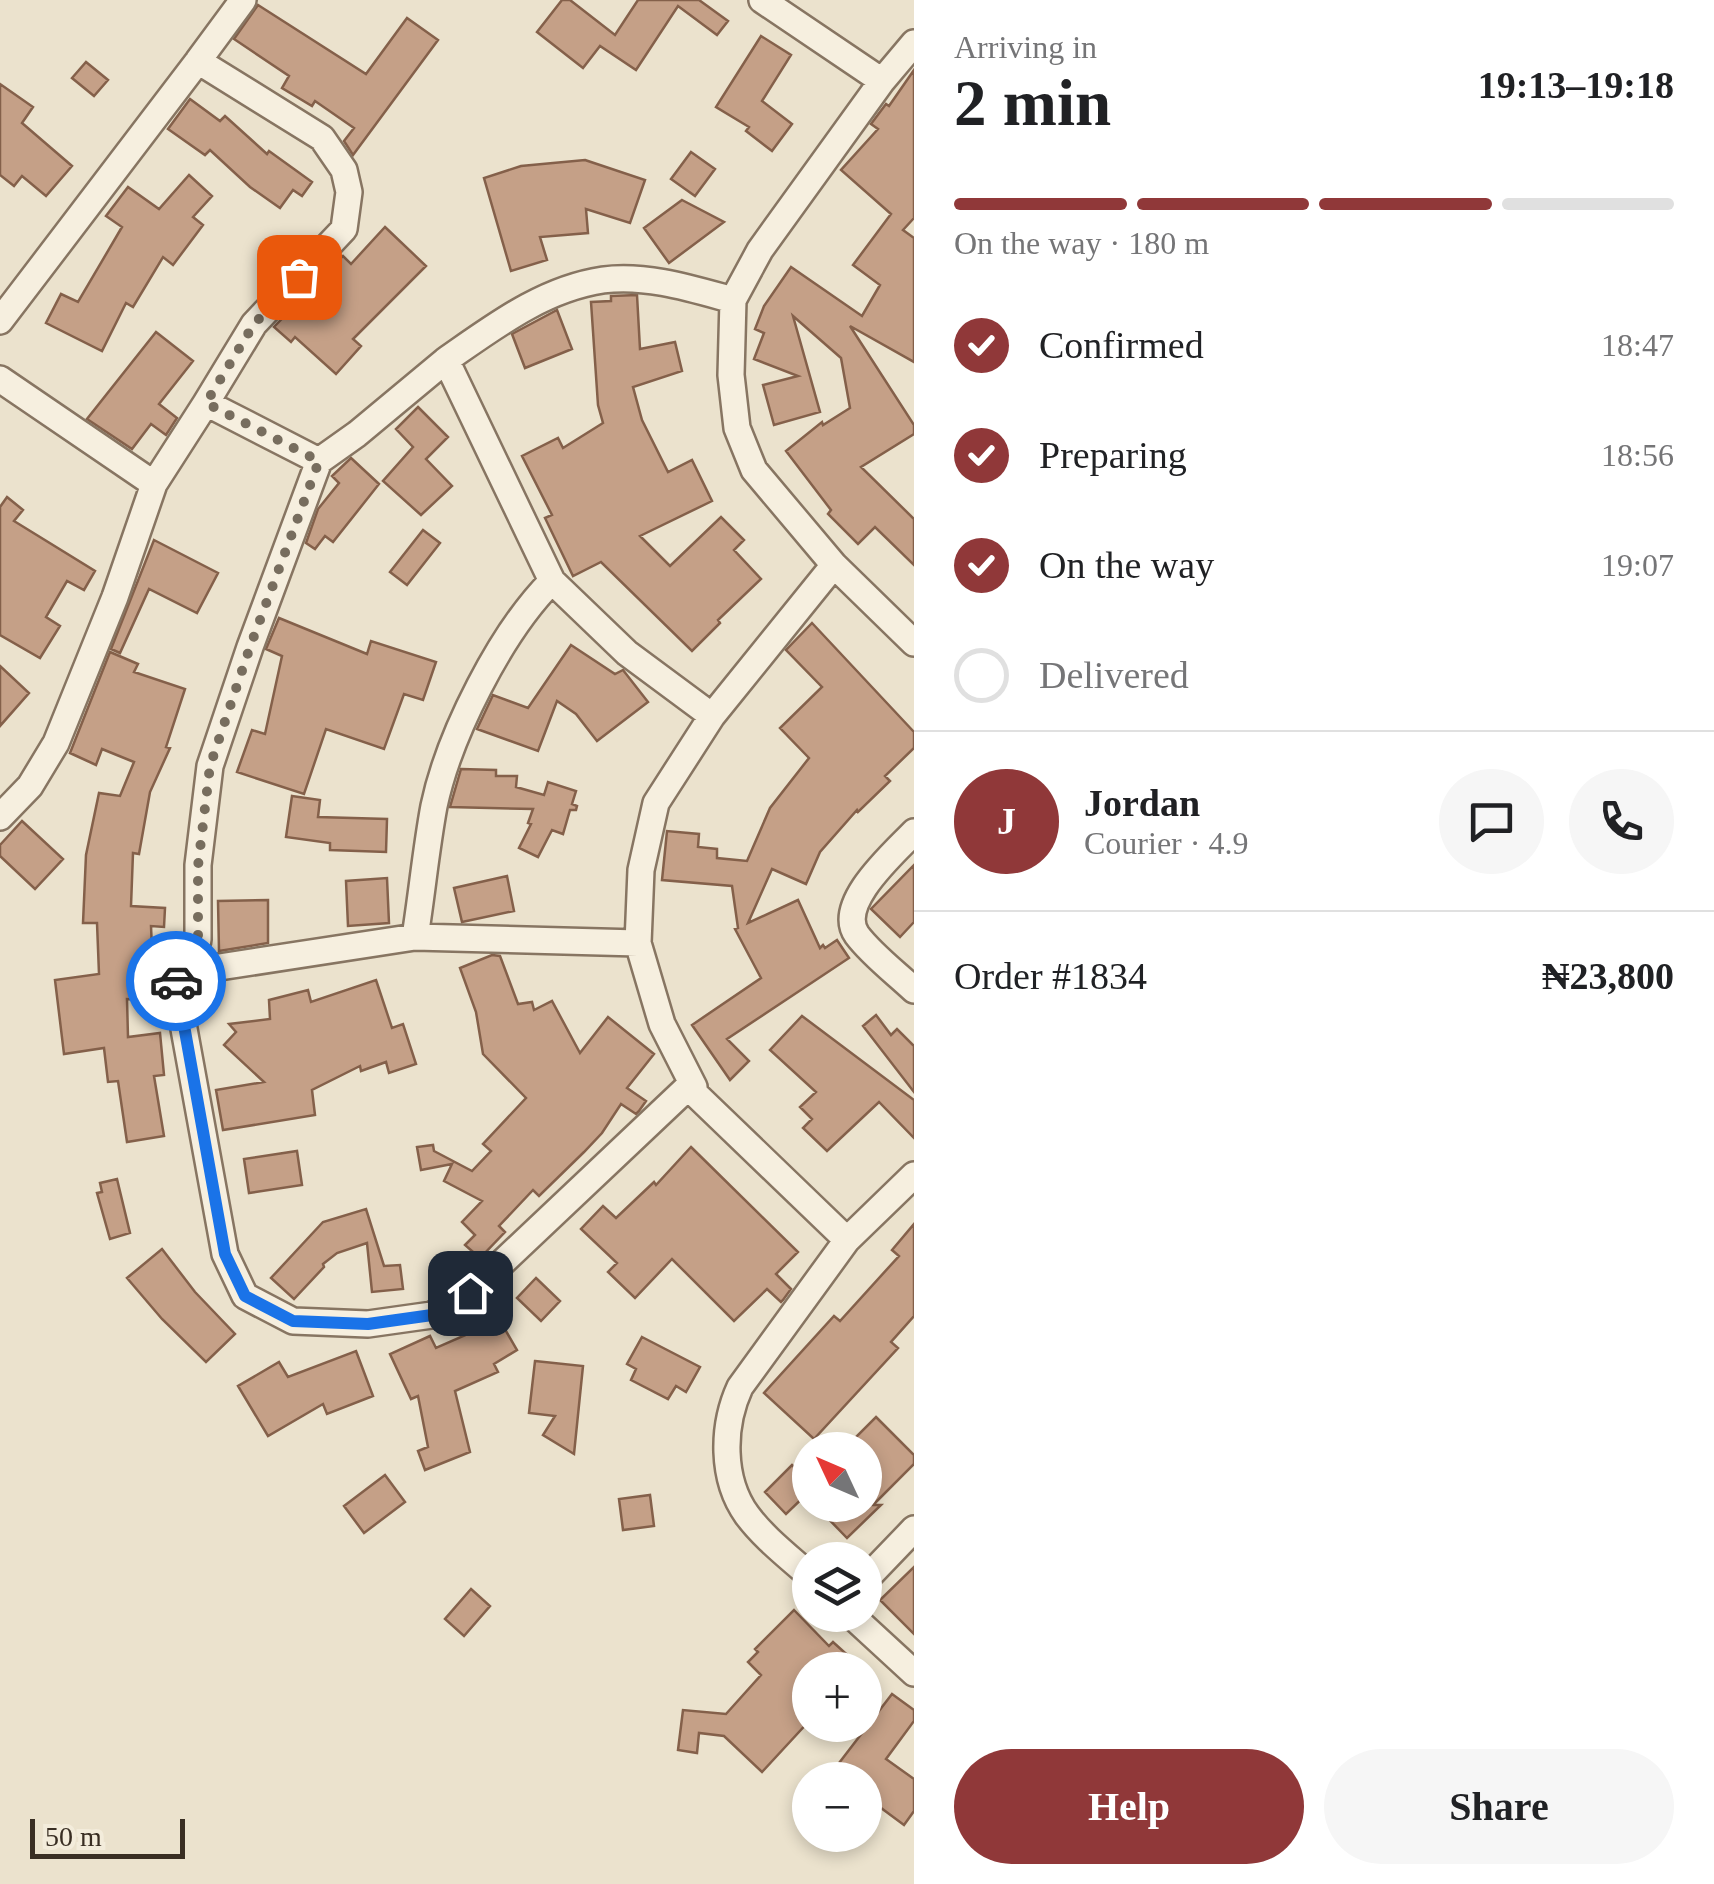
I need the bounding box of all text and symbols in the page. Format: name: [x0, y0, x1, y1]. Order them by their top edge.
text: Arriving in: [954, 29, 1097, 65]
text: 19:13–19:18: [1478, 64, 1674, 106]
text: 2 min: [954, 67, 1111, 139]
text: On the way · 180 m: [954, 225, 1209, 261]
pin: [257, 235, 342, 320]
icon: bag: [272, 250, 327, 305]
icon: check: [954, 318, 1009, 373]
text: Confirmed: [1039, 324, 1204, 366]
text: 18:47: [1601, 327, 1674, 363]
icon: check: [954, 428, 1009, 483]
text: Preparing: [1039, 434, 1187, 476]
text: 18:56: [1601, 437, 1674, 473]
icon: check: [954, 538, 1009, 593]
text: On the way: [1039, 544, 1214, 586]
text: 19:07: [1601, 547, 1674, 583]
text: Delivered: [1039, 654, 1189, 696]
button: chat: [1439, 769, 1544, 874]
button: phone: [1569, 769, 1674, 874]
text: Jordan: [1084, 782, 1200, 824]
text: J: [997, 800, 1016, 842]
text: Courier · 4.9: [1084, 825, 1248, 861]
courier: [126, 931, 226, 1031]
icon: car: [149, 954, 204, 1009]
text: Order #1834: [954, 955, 1147, 997]
text: ₦23,800: [1542, 955, 1674, 997]
pin: [428, 1251, 513, 1336]
icon: home: [443, 1266, 498, 1321]
north arrow: [792, 1432, 882, 1522]
map controls: [792, 1432, 882, 1852]
button: layers: [792, 1542, 882, 1632]
button: +: [792, 1652, 882, 1742]
button: Help: [954, 1749, 1304, 1864]
button: Share: [1324, 1749, 1674, 1864]
button: −: [792, 1762, 882, 1852]
scale bar: [30, 1814, 185, 1858]
text: 50 m: [45, 1821, 102, 1852]

